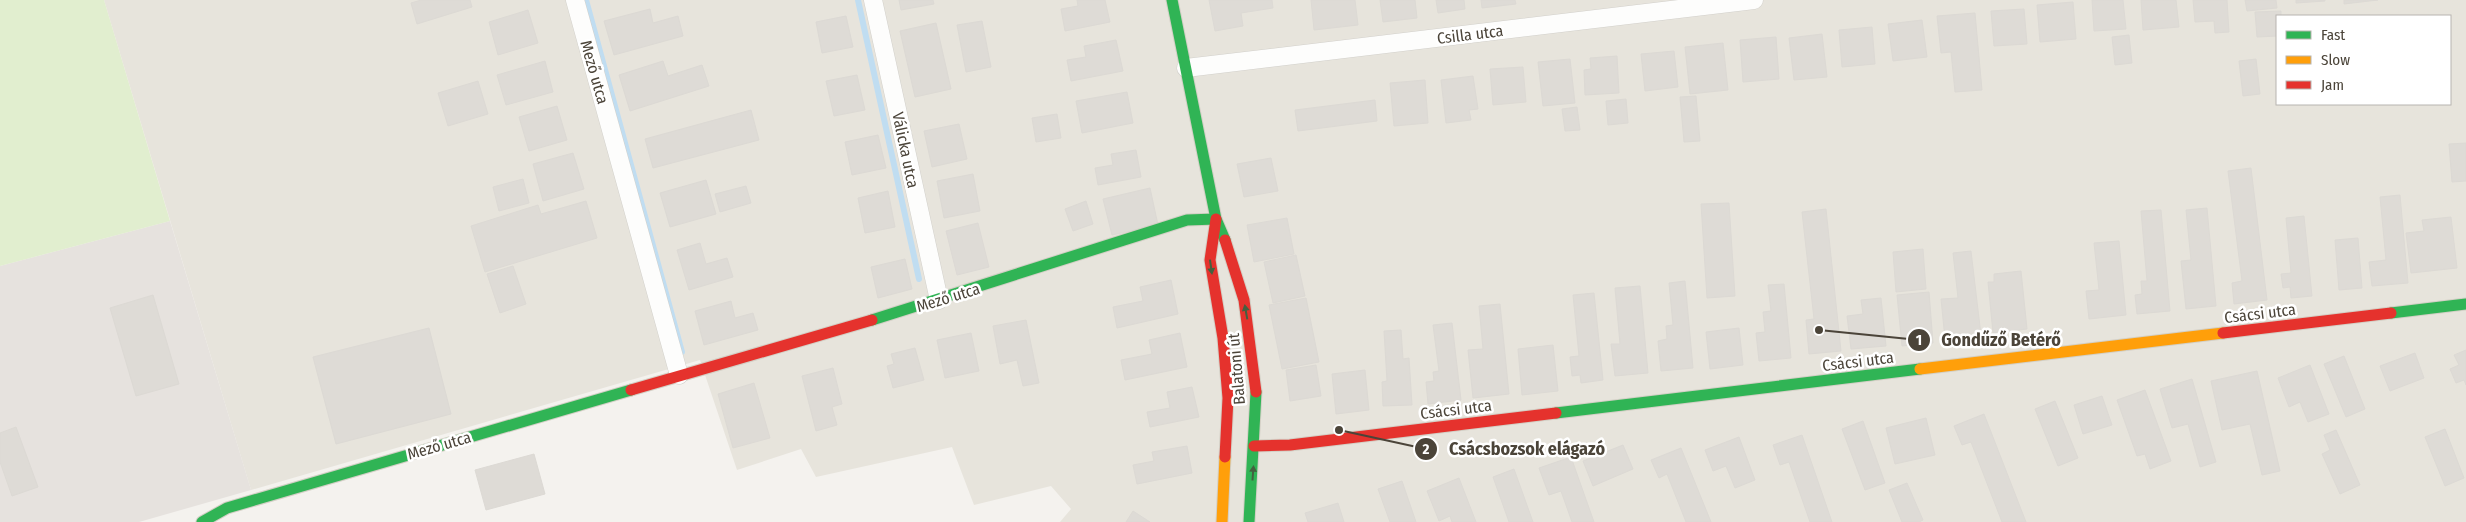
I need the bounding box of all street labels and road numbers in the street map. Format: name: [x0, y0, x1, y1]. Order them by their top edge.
street label: Csilla utca: [1436, 21, 1504, 48]
street label: Mező utca: [576, 38, 613, 106]
street label: Válicka utca: [888, 110, 923, 190]
street label: Mező utca: [914, 279, 982, 316]
street label: Csácsi utca: [2223, 300, 2297, 327]
street label: Balatoni út: [1224, 332, 1249, 405]
street label: Csácsi utca: [1821, 348, 1895, 375]
street label: Csácsi utca: [1419, 396, 1493, 423]
street label: Mező utca: [405, 427, 473, 464]

